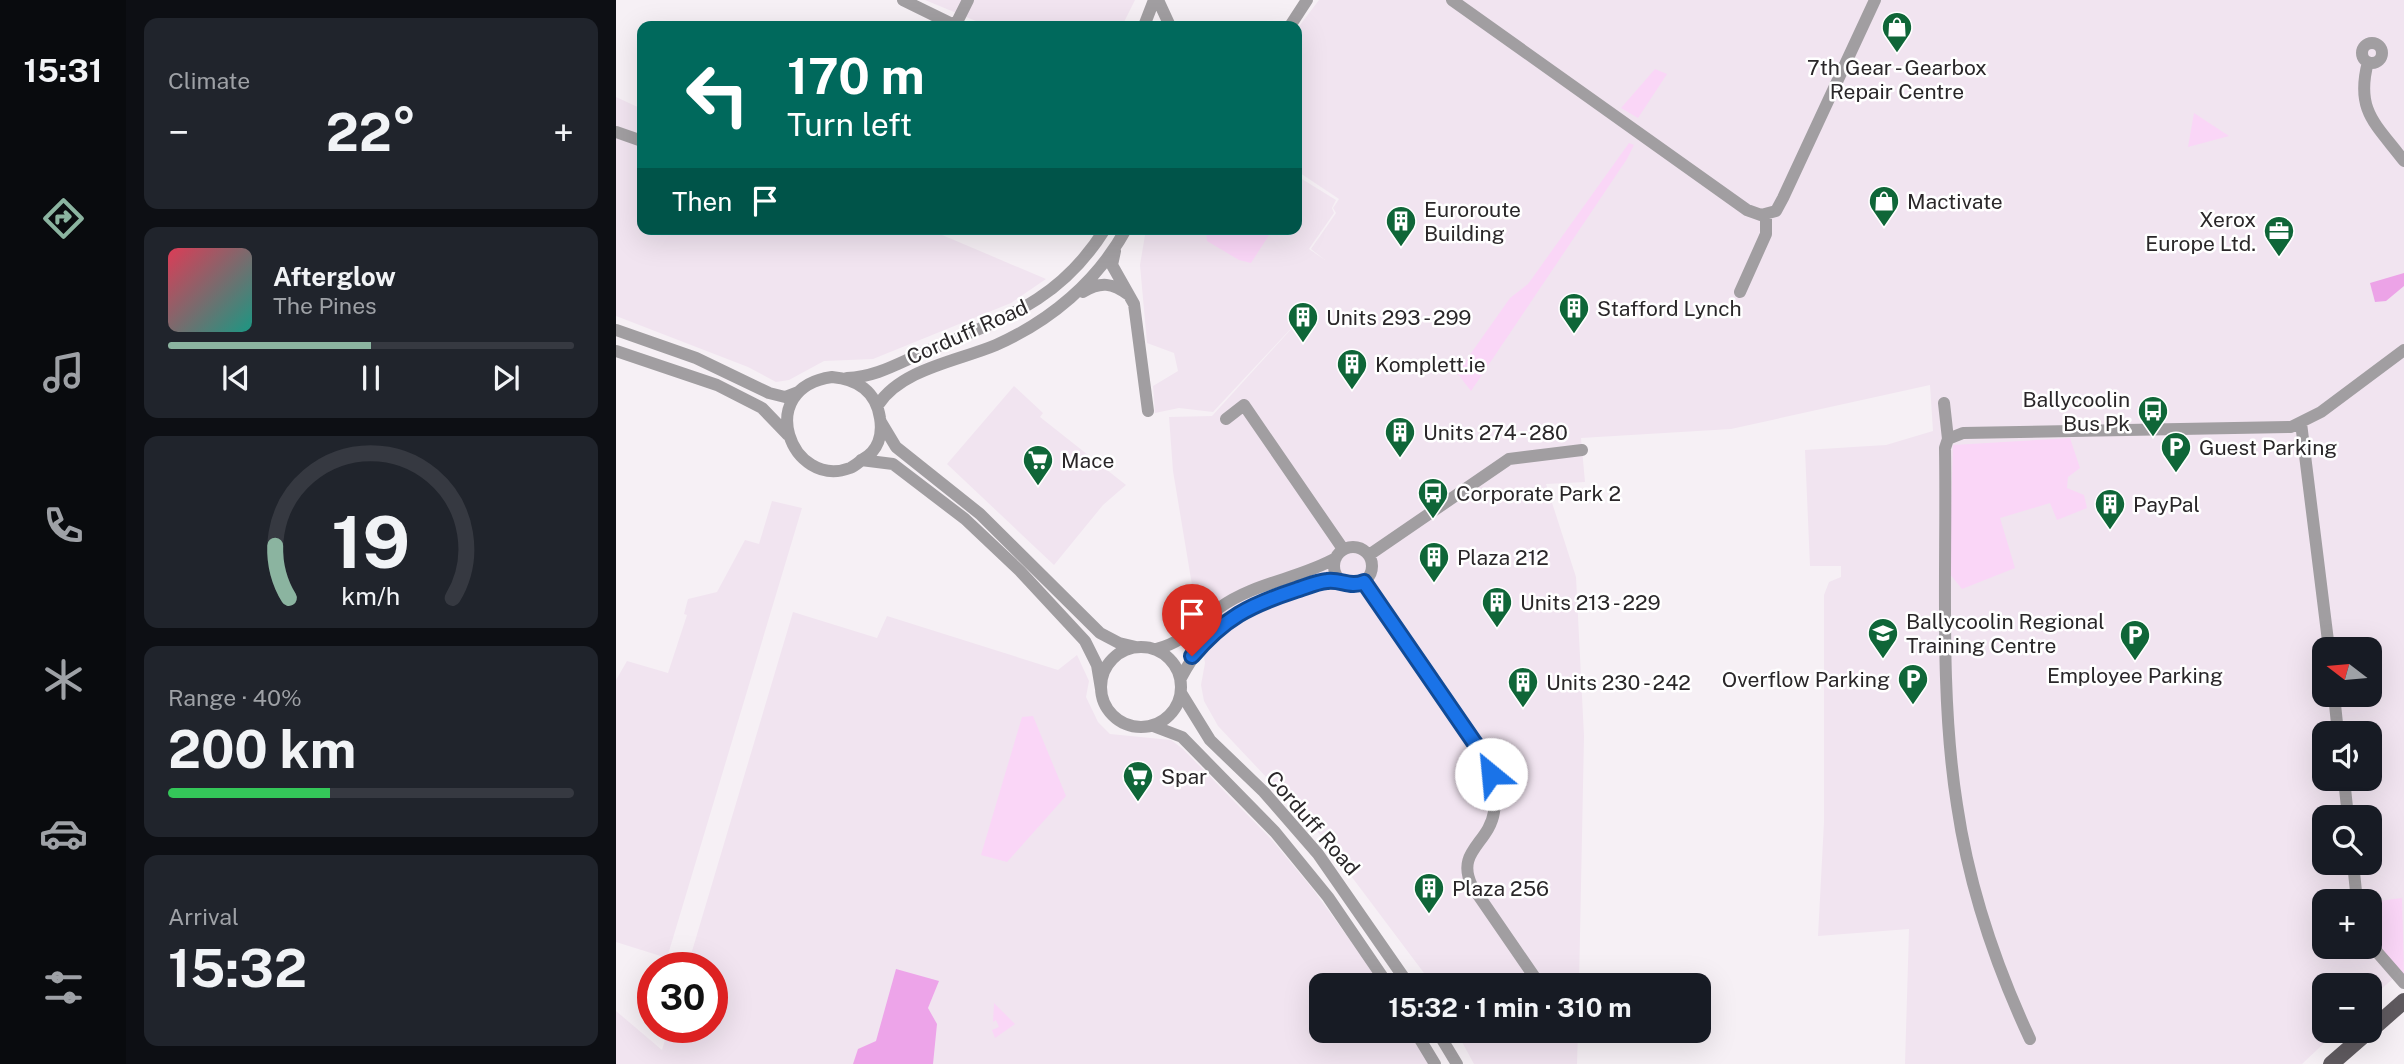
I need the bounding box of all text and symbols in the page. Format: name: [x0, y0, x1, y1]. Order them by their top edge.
shop icon: 7th Gear - Gearbox Repair Centre: [1880, 10, 1914, 54]
text: 170 m: [787, 47, 925, 105]
icon: left: [672, 49, 763, 140]
text: 15:31: [24, 52, 102, 89]
place label: 7th Gear - Gearbox Repair Centre: [1807, 55, 1987, 104]
text: Climate: [168, 67, 250, 94]
text: 22°: [326, 102, 416, 163]
text: Turn left: [787, 106, 912, 143]
text: −: [168, 110, 189, 155]
text: +: [553, 110, 574, 155]
icon: arrive: [746, 182, 784, 220]
shop icon: Mactivate: [1867, 184, 1901, 228]
text: Then: [672, 186, 732, 217]
place label: Mactivate: [1907, 189, 2003, 214]
icon: directions: [39, 194, 88, 243]
place label: Euroroute Building: [1424, 197, 1521, 246]
building icon: Euroroute Building: [1384, 204, 1418, 248]
place label: Xerox Europe Ltd.: [2145, 207, 2256, 256]
office icon: Xerox Europe Ltd.: [2262, 214, 2296, 258]
text: Afterglow: [273, 261, 396, 292]
building icon: Stafford Lynch: [1557, 291, 1591, 335]
text: The Pines: [273, 292, 377, 319]
street label: Corduff Road: [903, 294, 1031, 370]
place label: Stafford Lynch: [1597, 296, 1742, 321]
building icon: Units 293 - 299: [1286, 300, 1320, 344]
place label: Units 293 - 299: [1326, 305, 1472, 330]
building icon: Komplett.ie: [1335, 347, 1369, 391]
icon: music: [39, 348, 88, 397]
place label: Komplett.ie: [1375, 352, 1486, 377]
icon: previous: [217, 359, 255, 397]
icon: pause: [352, 359, 390, 397]
icon: next: [487, 359, 525, 397]
place label: Ballycoolin Bus Pk: [2022, 387, 2130, 436]
bus stop icon: Ballycoolin Bus Pk: [2136, 394, 2170, 438]
building icon: Units 274 - 280: [1383, 415, 1417, 459]
place label: Units 274 - 280: [1423, 420, 1568, 445]
parking icon: Guest Parking: [2159, 430, 2193, 474]
place label: Guest Parking: [2199, 435, 2337, 460]
supermarket icon: Mace: [1021, 443, 1055, 487]
place label: Mace: [1061, 448, 1114, 473]
bus stop icon: Corporate Park 2: [1416, 476, 1450, 520]
place label: Corporate Park 2: [1456, 481, 1621, 506]
building icon: PayPal: [2093, 487, 2127, 531]
place label: PayPal: [2133, 492, 2200, 517]
text: 19: [331, 499, 411, 584]
icon: phone: [39, 501, 88, 550]
building icon: Plaza 212: [1417, 540, 1451, 584]
place label: Plaza 212: [1457, 545, 1549, 570]
text: km/h: [342, 581, 400, 611]
pin: [1162, 584, 1222, 656]
building icon: Units 213 - 229: [1480, 585, 1514, 629]
place label: Units 213 - 229: [1520, 590, 1661, 615]
icon: arrive: [1173, 595, 1211, 633]
place label: Ballycoolin Regional Training Centre: [1906, 609, 2105, 658]
school or university icon: Ballycoolin Regional Training Centre: [1866, 616, 1900, 660]
parking icon: Employee Parking: [2118, 618, 2152, 662]
north arrow: [2312, 637, 2382, 707]
map controls: [2312, 637, 2382, 1043]
icon: climate: [39, 655, 88, 704]
parking icon: Overflow Parking: [1896, 662, 1930, 706]
place label: Employee Parking: [2047, 663, 2223, 688]
building icon: Units 230 - 242: [1506, 665, 1540, 709]
place label: Overflow Parking: [1722, 667, 1890, 692]
place label: Units 230 - 242: [1546, 670, 1691, 695]
text: Range · 40%: [168, 684, 302, 711]
text: 200 km: [168, 719, 356, 780]
button: sound: [2312, 721, 2382, 791]
position arrow: [1454, 737, 1528, 811]
supermarket icon: Spar: [1121, 759, 1155, 803]
place label: Spar: [1161, 764, 1207, 789]
street label: Corduff Road: [1261, 766, 1365, 880]
button: search: [2312, 805, 2382, 875]
icon: car: [39, 809, 88, 858]
building icon: Plaza 256: [1412, 871, 1446, 915]
place label: Plaza 256: [1452, 876, 1549, 901]
button: +: [2312, 889, 2382, 959]
text: Arrival: [168, 903, 239, 930]
text: 15:32: [168, 938, 307, 999]
speed limit sign: 30: [637, 952, 728, 1043]
icon: filters: [39, 963, 88, 1012]
button: −: [2312, 973, 2382, 1043]
text: 15:32 · 1 min · 310 m: [1388, 992, 1632, 1023]

